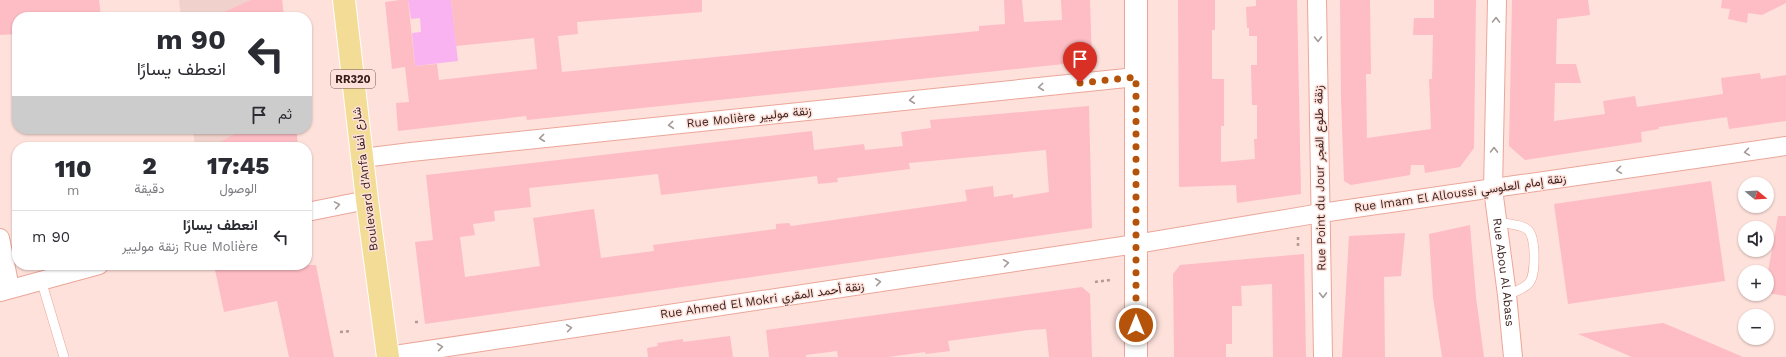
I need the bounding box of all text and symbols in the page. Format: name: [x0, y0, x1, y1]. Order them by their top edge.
one-way arrow: [1492, 17, 1500, 23]
text: 90 m: [156, 23, 226, 56]
icon: left: [240, 28, 292, 80]
one-way arrow: [1314, 36, 1322, 42]
pin: [1063, 42, 1097, 83]
icon: arrive: [1069, 48, 1091, 70]
text: انعطف يسارًا: [137, 58, 226, 79]
road number: RR320: [331, 70, 375, 88]
one-way arrow: [1038, 82, 1044, 91]
street label: Rue Point du Jour زنقة طلوع الفجر: [1311, 85, 1331, 271]
one-way arrow: [909, 95, 915, 104]
street label: Rue Molière زنقة موليير: [686, 103, 812, 132]
icon: arrive: [248, 104, 270, 126]
text: ثم: [278, 105, 292, 123]
street label: Boulevard d'Anfa شارع أنفا: [349, 106, 383, 252]
one-way arrow: [668, 120, 674, 129]
one-way arrow: [539, 134, 545, 143]
one-way arrow: [1490, 147, 1498, 153]
one-way arrow: [1744, 147, 1750, 156]
text: 2: [142, 152, 157, 180]
text: 17:45: [207, 152, 269, 180]
text: 110: [55, 155, 92, 183]
one-way arrow: [1616, 165, 1622, 174]
street label: Rue Imam El Alloussi زنقة إمام العلوسي: [1353, 171, 1567, 218]
north arrow: [1738, 177, 1774, 213]
map controls: [1738, 177, 1774, 345]
text: دقيقة: [134, 181, 164, 196]
text: الوصول: [219, 181, 257, 196]
text: m: [67, 183, 79, 198]
one-way arrow: [334, 202, 340, 210]
text: انعطف يسارًا: [183, 216, 258, 234]
street label: Rue Abou Al Abass: [1490, 217, 1517, 327]
button: sound: [1738, 221, 1774, 257]
icon: left: [270, 226, 292, 248]
text: 90 m: [32, 228, 70, 246]
text: Rue Molière زنقة موليير: [122, 239, 258, 254]
one-way arrow: [1003, 259, 1009, 268]
button: +: [1738, 265, 1774, 301]
one-way arrow: [875, 278, 881, 287]
street label: Rue Ahmed El Mokri زنقة أحمد المقري: [659, 279, 865, 324]
one-way arrow: [1318, 292, 1327, 298]
position arrow: [1115, 304, 1157, 346]
button: −: [1738, 309, 1774, 345]
one-way arrow: [566, 324, 572, 333]
one-way arrow: [437, 343, 444, 352]

